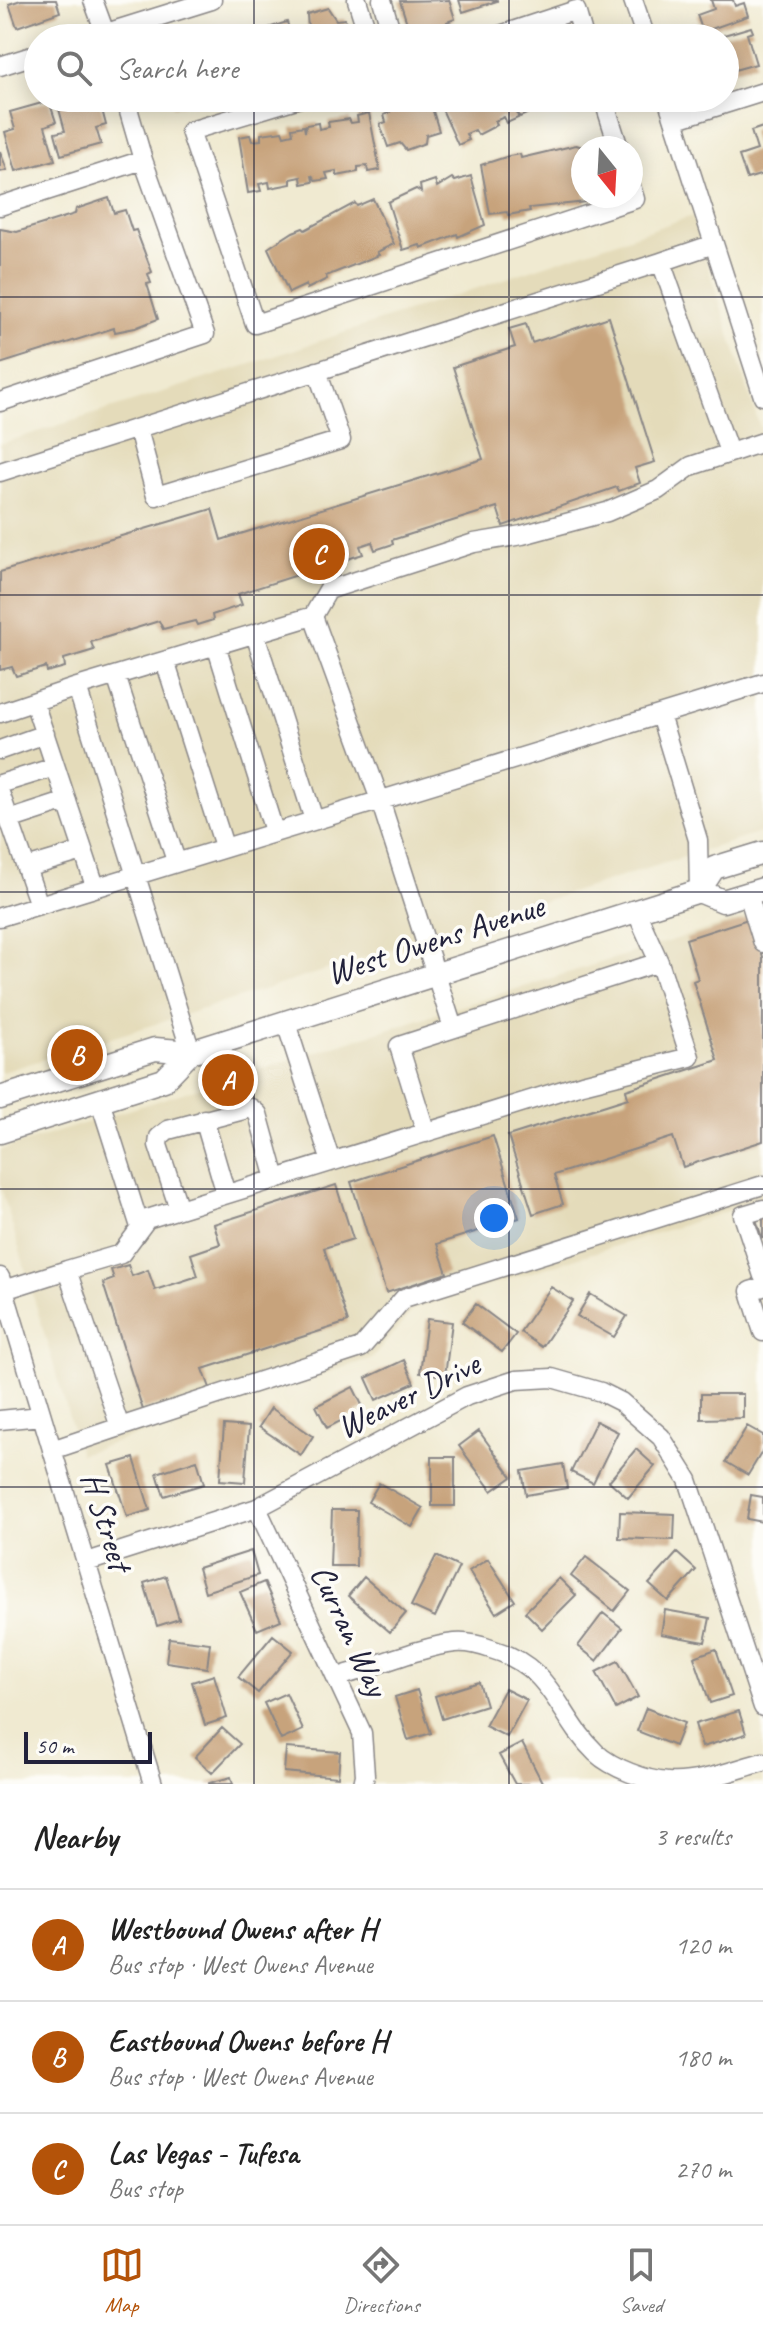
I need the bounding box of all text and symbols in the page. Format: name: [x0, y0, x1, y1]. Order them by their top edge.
search box: [24, 24, 739, 112]
icon: search: [52, 46, 96, 90]
text: Search here: [116, 49, 238, 87]
north arrow: [571, 136, 643, 208]
pin: C: [293, 524, 345, 584]
street label: West Owens Avenue: [321, 883, 551, 994]
pin: B: [51, 1025, 103, 1085]
pin: A: [202, 1050, 254, 1110]
your location: [474, 1198, 514, 1238]
street label: Weaver Drive: [330, 1341, 488, 1448]
street label: H Street: [72, 1467, 144, 1580]
street label: Curran Way: [301, 1557, 400, 1705]
scale bar: [24, 1728, 152, 1764]
text: 50 m: [36, 1732, 73, 1760]
text: Nearby: [32, 1815, 118, 1858]
text: 3 results: [655, 1820, 731, 1853]
text: Westbound Owens after H: [108, 1910, 376, 1948]
text: A: [51, 1929, 65, 1962]
text: 120 m: [675, 1929, 731, 1962]
text: Bus stop · West Owens Avenue: [108, 1948, 373, 1981]
text: Eastbound Owens before H: [108, 2022, 387, 2060]
text: B: [51, 2041, 65, 2074]
text: 180 m: [675, 2041, 731, 2074]
text: Bus stop · West Owens Avenue: [108, 2060, 373, 2093]
text: Las Vegas - Tufesa: [108, 2134, 299, 2172]
text: C: [52, 2153, 64, 2186]
text: 270 m: [675, 2153, 731, 2186]
text: Bus stop: [108, 2172, 183, 2205]
tab: Map: [100, 2243, 144, 2319]
tab: Directions: [343, 2243, 420, 2319]
tab: Saved: [619, 2243, 663, 2319]

